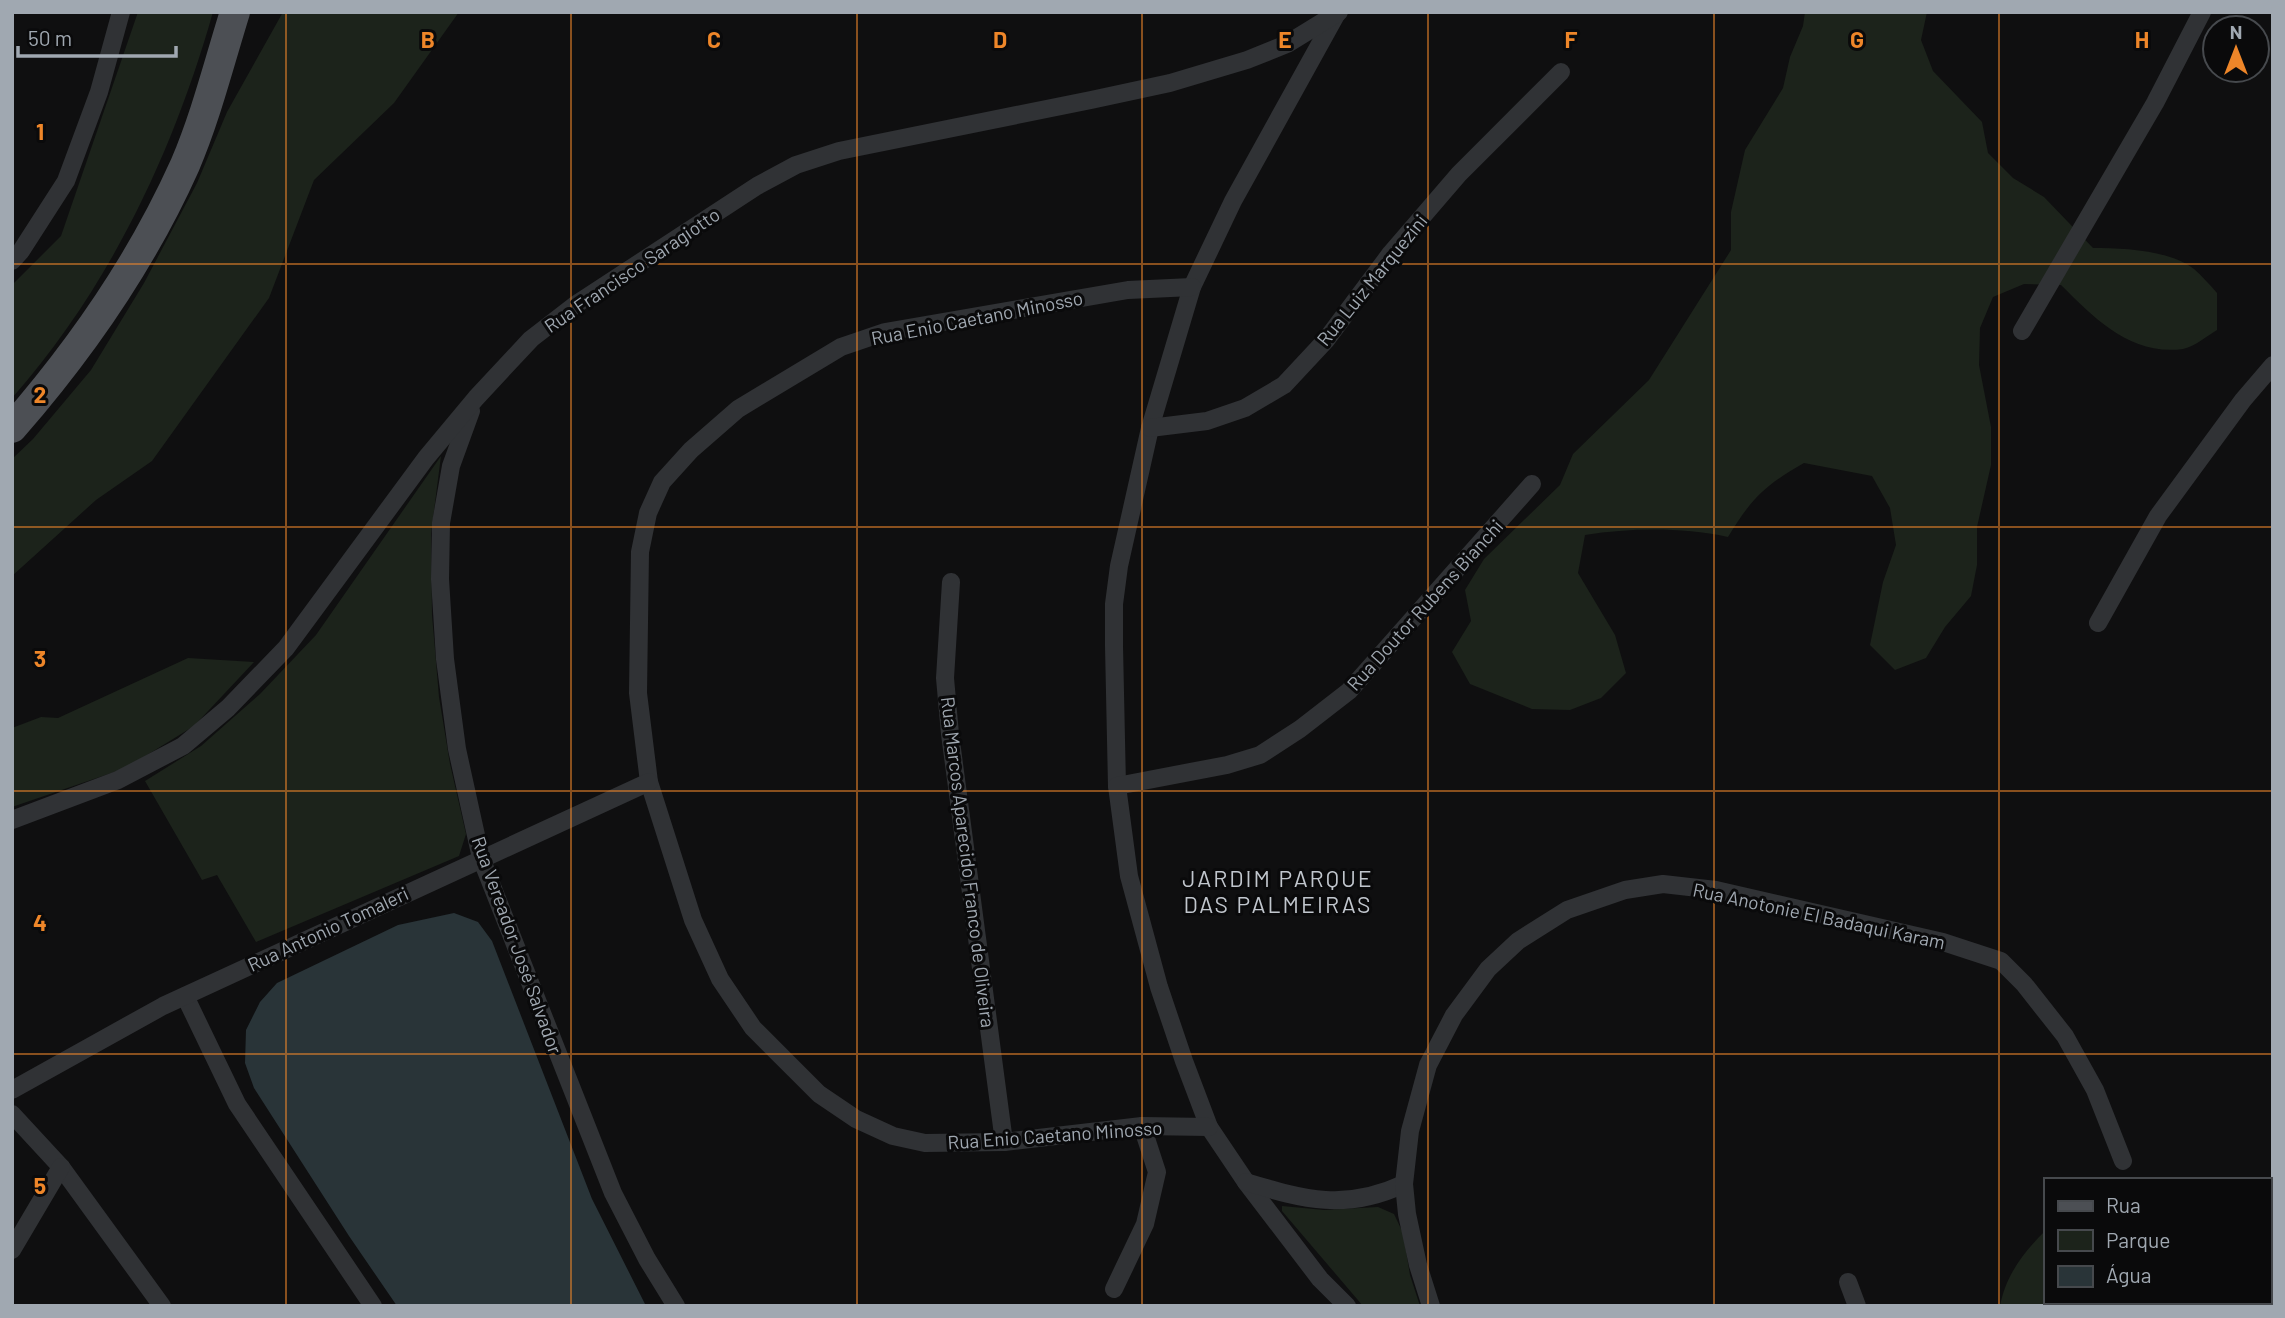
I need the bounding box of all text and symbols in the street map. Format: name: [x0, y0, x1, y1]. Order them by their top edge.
scale bar: [18, 14, 175, 58]
north arrow: [2201, 14, 2271, 84]
text: N: [2230, 20, 2242, 43]
text: 50 m: [28, 25, 72, 50]
text: B: [421, 25, 435, 53]
text: C: [707, 25, 721, 53]
text: D: [993, 25, 1007, 53]
text: E: [1278, 25, 1292, 53]
text: F: [1565, 25, 1578, 53]
text: G: [1850, 25, 1864, 53]
text: H: [2135, 25, 2149, 53]
text: 1: [36, 117, 44, 145]
street label: Rua Francisco Saragiotto: [540, 202, 724, 337]
street label: Rua Luiz Marquezini: [1312, 209, 1432, 350]
street label: Rua Enio Caetano Minosso: [869, 286, 1085, 349]
text: 2: [34, 380, 46, 408]
street label: Rua Doutor Rubens Bianchi: [1342, 514, 1508, 695]
text: 3: [34, 644, 46, 672]
street label: Rua Marcos Aparecido Franco de Oliveira: [937, 695, 1000, 1029]
street label: Rua Vereador José Salvador: [467, 833, 568, 1057]
district label: JARDIM PARQUE DAS PALMEIRAS: [1182, 864, 1374, 918]
street label: Rua Anotonie El Badaqui Karam: [1691, 878, 1947, 954]
street label: Rua Antonio Tomaleri: [244, 881, 412, 976]
text: 4: [33, 908, 47, 936]
street label: Rua Enio Caetano Minosso: [947, 1116, 1163, 1153]
text: 5: [34, 1171, 46, 1199]
legend: [2044, 1178, 2271, 1304]
text: Rua: [2106, 1192, 2141, 1217]
text: Parque: [2106, 1227, 2171, 1252]
text: Água: [2106, 1262, 2152, 1287]

